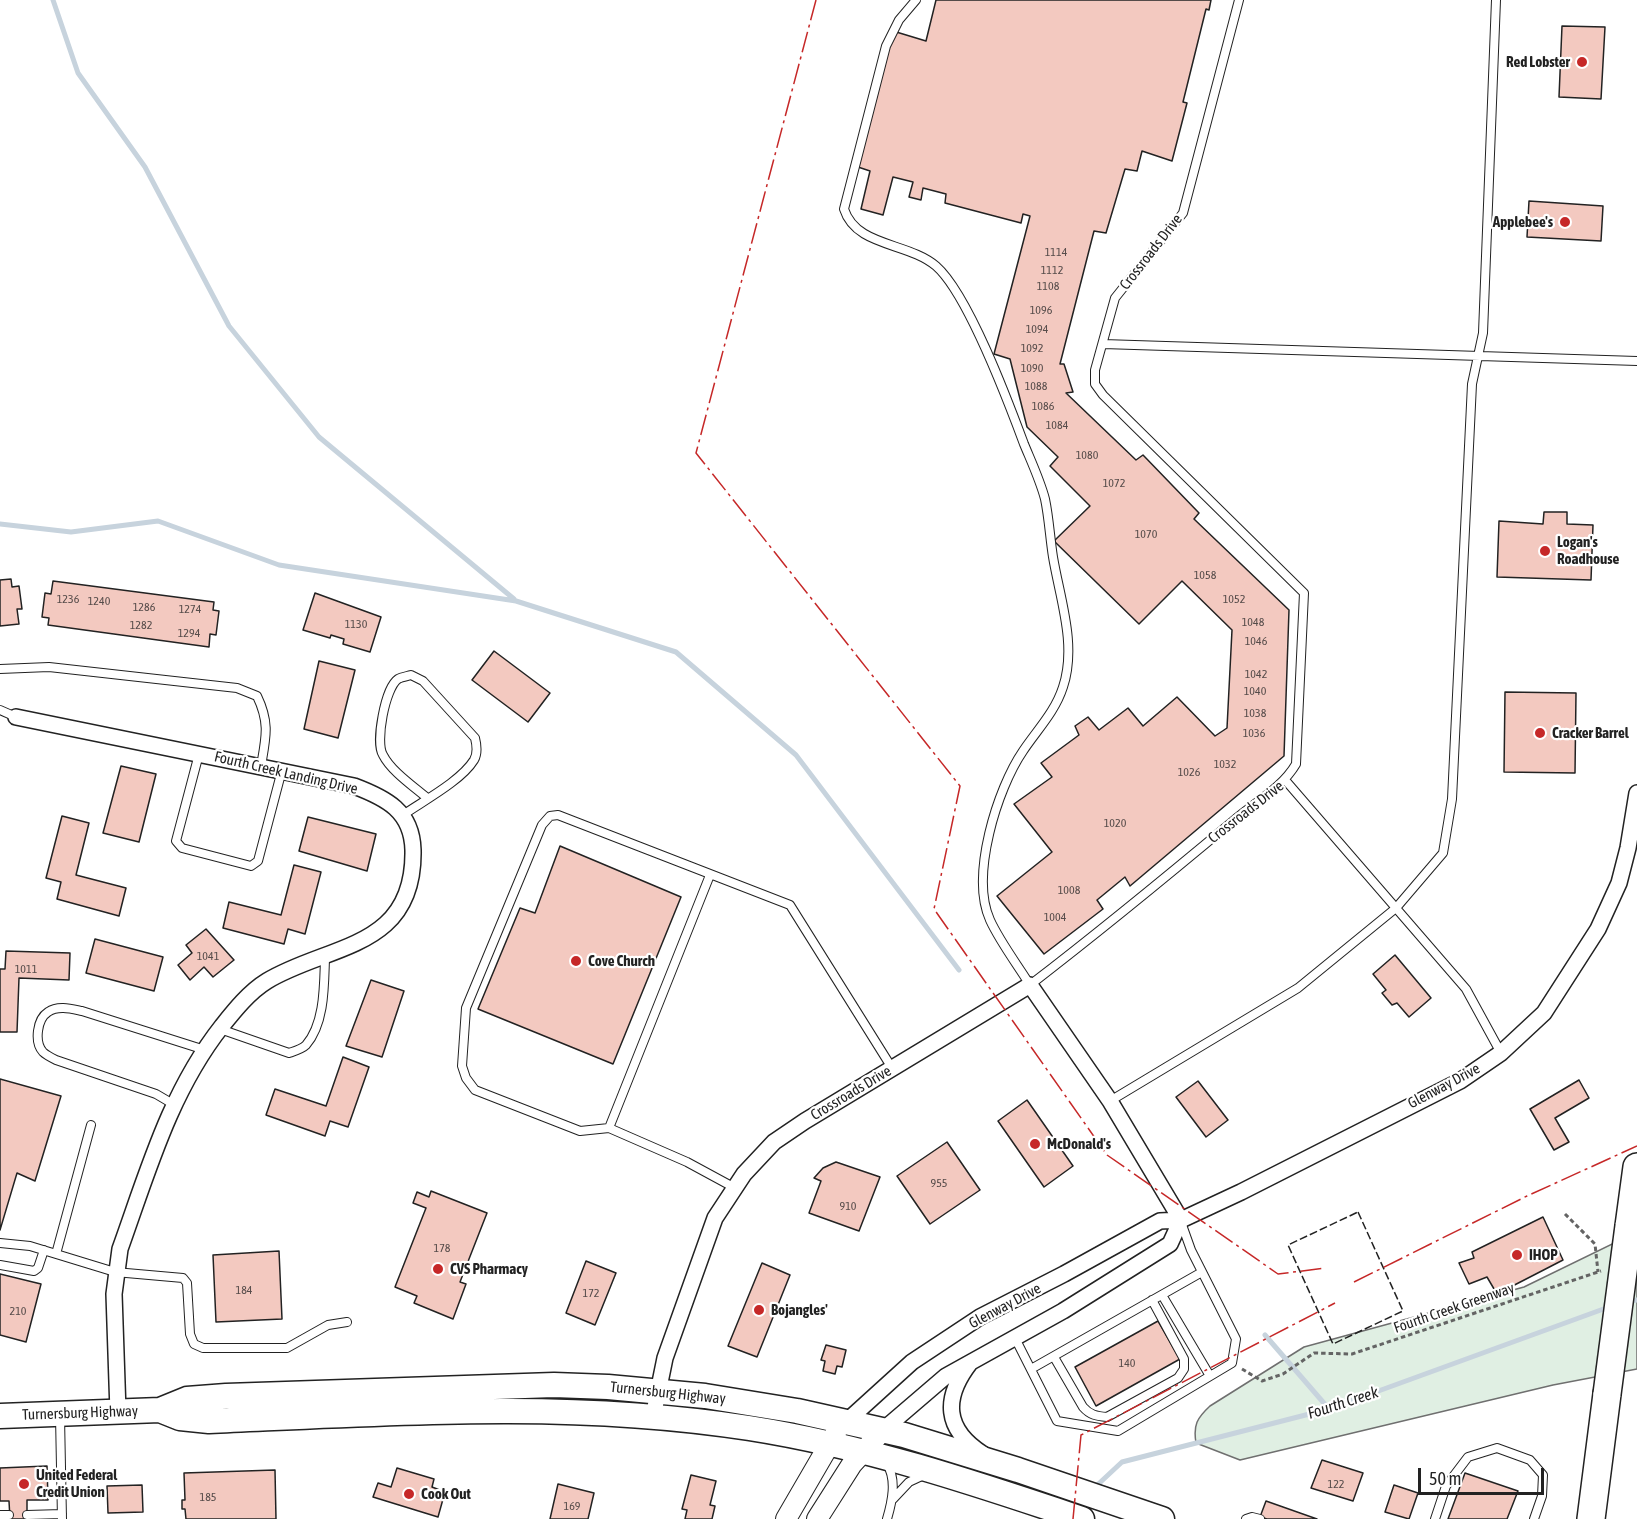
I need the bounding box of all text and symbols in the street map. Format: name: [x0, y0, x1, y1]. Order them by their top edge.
place label: Red Lobster: [1506, 53, 1570, 71]
marker: Red Lobster: [1575, 55, 1589, 69]
street label: Crossroads Drive: [1116, 211, 1186, 293]
place label: Applebee's: [1493, 213, 1553, 231]
marker: Applebee's: [1558, 215, 1572, 229]
house number: 1114: [1045, 245, 1067, 259]
house number: 1112: [1041, 263, 1063, 277]
house number: 1108: [1037, 279, 1059, 293]
house number: 1096: [1030, 303, 1052, 317]
house number: 1094: [1026, 322, 1048, 336]
house number: 1092: [1021, 341, 1043, 355]
house number: 1090: [1021, 361, 1043, 375]
house number: 1088: [1025, 379, 1047, 393]
house number: 1086: [1032, 399, 1054, 413]
house number: 1084: [1046, 418, 1068, 432]
house number: 1080: [1076, 448, 1098, 462]
house number: 1072: [1103, 476, 1125, 490]
house number: 1070: [1135, 527, 1157, 541]
place label: Logan's Roadhouse: [1557, 533, 1619, 568]
marker: Logan's Roadhouse: [1538, 544, 1552, 558]
house number: 1058: [1194, 568, 1216, 582]
house number: 1236: [57, 592, 79, 606]
house number: 1052: [1223, 592, 1245, 606]
house number: 1240: [88, 594, 110, 608]
house number: 1286: [133, 600, 155, 614]
house number: 1274: [179, 602, 201, 616]
house number: 1048: [1242, 615, 1264, 629]
house number: 1130: [345, 617, 367, 631]
house number: 1282: [130, 618, 152, 632]
house number: 1294: [178, 626, 200, 640]
house number: 1046: [1245, 634, 1267, 648]
house number: 1042: [1245, 667, 1267, 681]
house number: 1040: [1244, 684, 1266, 698]
house number: 1038: [1244, 706, 1266, 720]
place label: Cracker Barrel: [1552, 724, 1629, 742]
house number: 1036: [1243, 726, 1265, 740]
marker: Cracker Barrel: [1533, 726, 1547, 740]
street label: Fourth Creek Landing Drive: [212, 748, 360, 798]
house number: 1032: [1214, 757, 1236, 771]
house number: 1026: [1178, 765, 1200, 779]
street label: Crossroads Drive: [1205, 777, 1287, 847]
house number: 1020: [1104, 816, 1126, 830]
house number: 1008: [1058, 883, 1080, 897]
house number: 1004: [1044, 910, 1066, 924]
house number: 1041: [197, 949, 219, 963]
place label: Cove Church: [588, 952, 655, 970]
marker: Cove Church: [569, 954, 583, 968]
house number: 1011: [15, 962, 37, 976]
street label: Glenway Drive: [1405, 1060, 1483, 1112]
street label: Crossroads Drive: [807, 1062, 895, 1124]
place label: McDonald's: [1047, 1135, 1111, 1153]
marker: McDonald's: [1028, 1137, 1042, 1151]
house number: 955: [931, 1176, 947, 1190]
house number: 910: [840, 1199, 856, 1213]
house number: 178: [434, 1241, 450, 1255]
place label: IHOP: [1529, 1246, 1558, 1264]
marker: IHOP: [1510, 1248, 1524, 1262]
place label: CVS Pharmacy: [450, 1260, 528, 1278]
marker: CVS Pharmacy: [431, 1262, 445, 1276]
street label: Fourth Creek Greenway: [1391, 1279, 1517, 1337]
street label: Glenway Drive: [966, 1280, 1044, 1332]
house number: 184: [236, 1283, 252, 1297]
house number: 172: [583, 1286, 599, 1300]
place label: Bojangles': [771, 1301, 828, 1319]
marker: Bojangles': [752, 1303, 766, 1317]
house number: 210: [10, 1304, 26, 1318]
house number: 140: [1119, 1356, 1135, 1370]
street label: Turnersburg Highway: [609, 1378, 727, 1408]
water label: Fourth Creek: [1305, 1383, 1381, 1423]
street label: Turnersburg Highway: [22, 1402, 138, 1424]
scale bar: [1421, 1456, 1547, 1494]
place label: United Federal Credit Union: [36, 1466, 117, 1501]
text: 50 m: [1429, 1468, 1461, 1489]
marker: United Federal Credit Union: [17, 1477, 31, 1491]
house number: 122: [1328, 1477, 1344, 1491]
place label: Cook Out: [421, 1485, 471, 1503]
marker: Cook Out: [402, 1487, 416, 1501]
house number: 185: [200, 1490, 216, 1504]
house number: 169: [564, 1499, 580, 1513]

